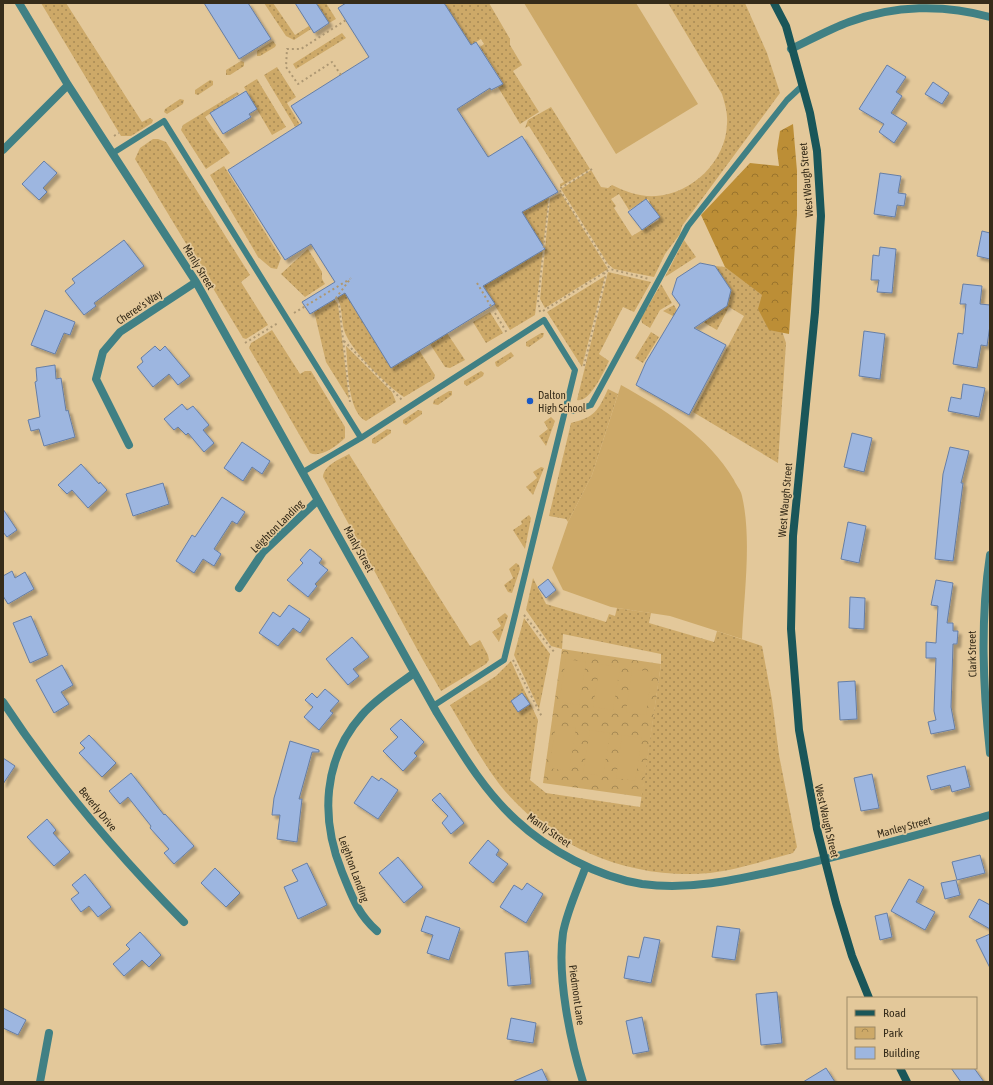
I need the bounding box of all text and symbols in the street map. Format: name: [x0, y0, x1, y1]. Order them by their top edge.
street label: West Waugh Street: [797, 142, 815, 218]
street label: Manly Street: [181, 242, 217, 292]
street label: Cheree's Way: [114, 287, 165, 327]
place label: Dalton High School: [538, 389, 586, 414]
marker: Dalton High School: [525, 396, 535, 406]
street label: West Waugh Street: [776, 462, 794, 538]
street label: Leighton Landing: [248, 497, 306, 555]
street label: Manly Street: [341, 524, 377, 574]
street label: Clark Street: [966, 631, 978, 677]
street label: West Waugh Street: [813, 783, 841, 859]
street label: Beverly Drive: [77, 785, 119, 833]
street label: Manly Street: [525, 811, 573, 849]
street label: Manley Street: [876, 814, 932, 840]
street label: Leighton Landing: [336, 834, 372, 904]
street label: Piedmont Lane: [567, 964, 587, 1026]
legend: [847, 997, 977, 1069]
text: Road: [883, 1006, 906, 1020]
text: Park: [883, 1026, 904, 1040]
text: Building: [883, 1046, 921, 1060]

